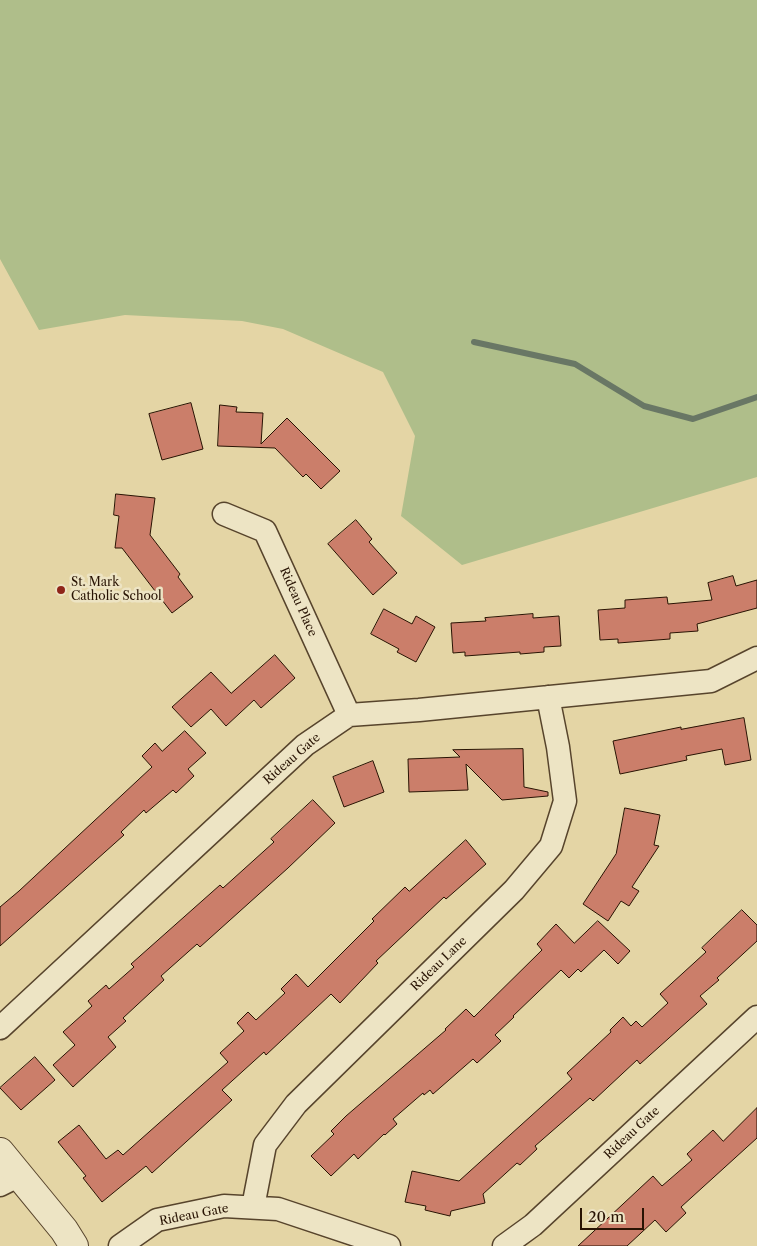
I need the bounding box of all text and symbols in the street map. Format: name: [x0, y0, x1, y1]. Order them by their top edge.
street label: Rideau Place: [276, 565, 320, 639]
place label: St. Mark Catholic School: [71, 576, 162, 604]
marker: St. Mark Catholic School: [55, 584, 67, 596]
street label: Rideau Gate: [261, 730, 323, 788]
street label: Rideau Lane: [408, 934, 470, 994]
street label: Rideau Gate: [601, 1104, 663, 1162]
scale bar: [582, 1198, 646, 1230]
street label: Rideau Gate: [158, 1201, 230, 1229]
text: 20 m: [588, 1207, 624, 1226]

